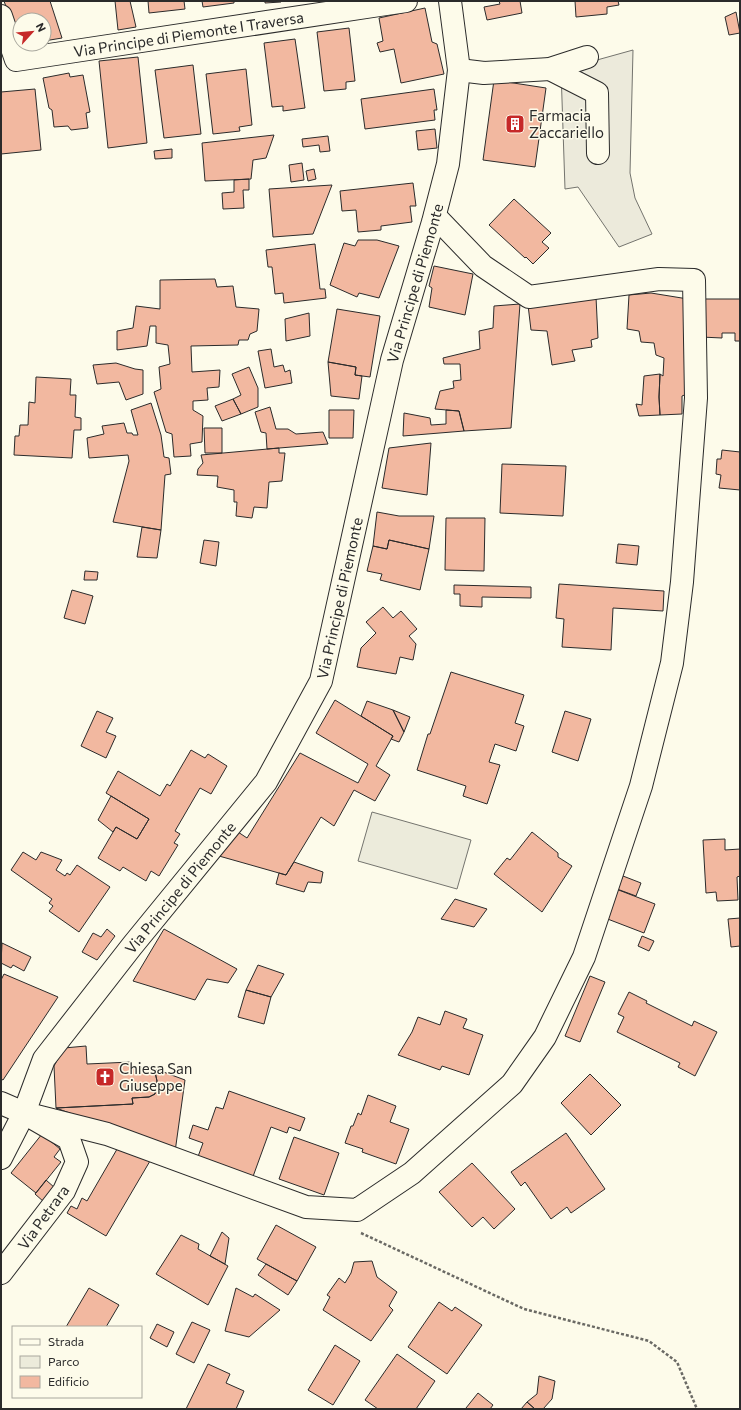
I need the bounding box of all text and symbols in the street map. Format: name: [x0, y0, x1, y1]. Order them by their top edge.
street label: Via Principe di Piemonte I Traversa: [72, 8, 305, 60]
north arrow: [12, 12, 52, 52]
text: N: [34, 21, 49, 34]
place label: Farmacia Zaccariello: [529, 106, 604, 141]
building icon: Farmacia Zaccariello: [504, 113, 526, 135]
street label: Via Principe di Piemonte: [383, 202, 446, 365]
street label: Via Principe di Piemonte: [313, 516, 366, 681]
street label: Via Principe di Piemonte: [121, 818, 239, 957]
place label: Chiesa San Giuseppe: [119, 1059, 192, 1094]
church icon: Chiesa San Giuseppe: [94, 1066, 116, 1088]
street label: Via Petrara: [14, 1181, 72, 1253]
legend: [12, 1326, 142, 1398]
text: Strada: [48, 1334, 84, 1348]
text: Parco: [48, 1354, 80, 1368]
text: Edificio: [48, 1374, 89, 1388]

